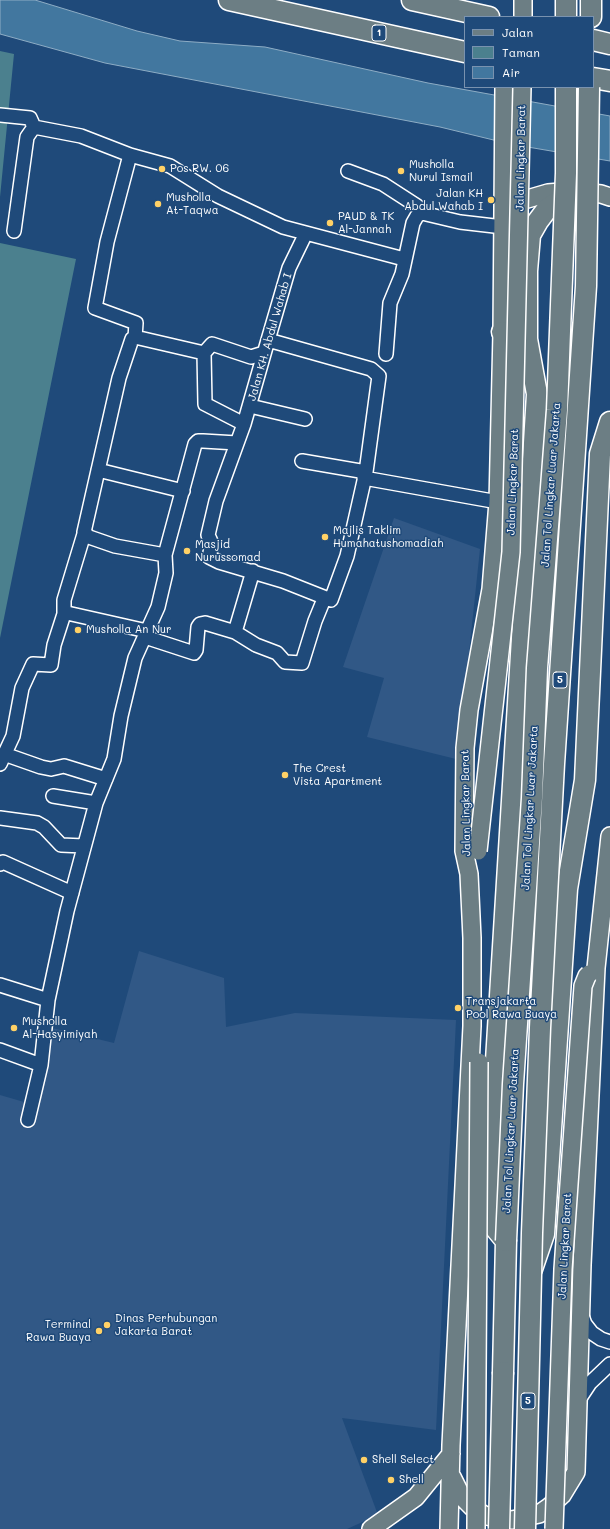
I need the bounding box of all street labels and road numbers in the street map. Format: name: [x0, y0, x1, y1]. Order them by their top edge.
road number: 1: [372, 25, 386, 41]
street label: Jalan Lingkar Barat: [513, 105, 529, 211]
street label: Jalan KH. Abdul Wahab I: [245, 272, 295, 402]
street label: Jalan Tol Lingkar Luar Jakarta: [539, 402, 563, 568]
street label: Jalan Lingkar Barat: [505, 429, 521, 535]
road number: 5: [553, 672, 567, 688]
street label: Jalan Tol Lingkar Luar Jakarta: [519, 725, 541, 891]
street label: Jalan Lingkar Barat: [458, 750, 474, 856]
street label: Jalan Tol Lingkar Luar Jakarta: [500, 1048, 522, 1214]
street label: Jalan Lingkar Barat: [556, 1193, 574, 1299]
road number: 5: [521, 1393, 535, 1409]

